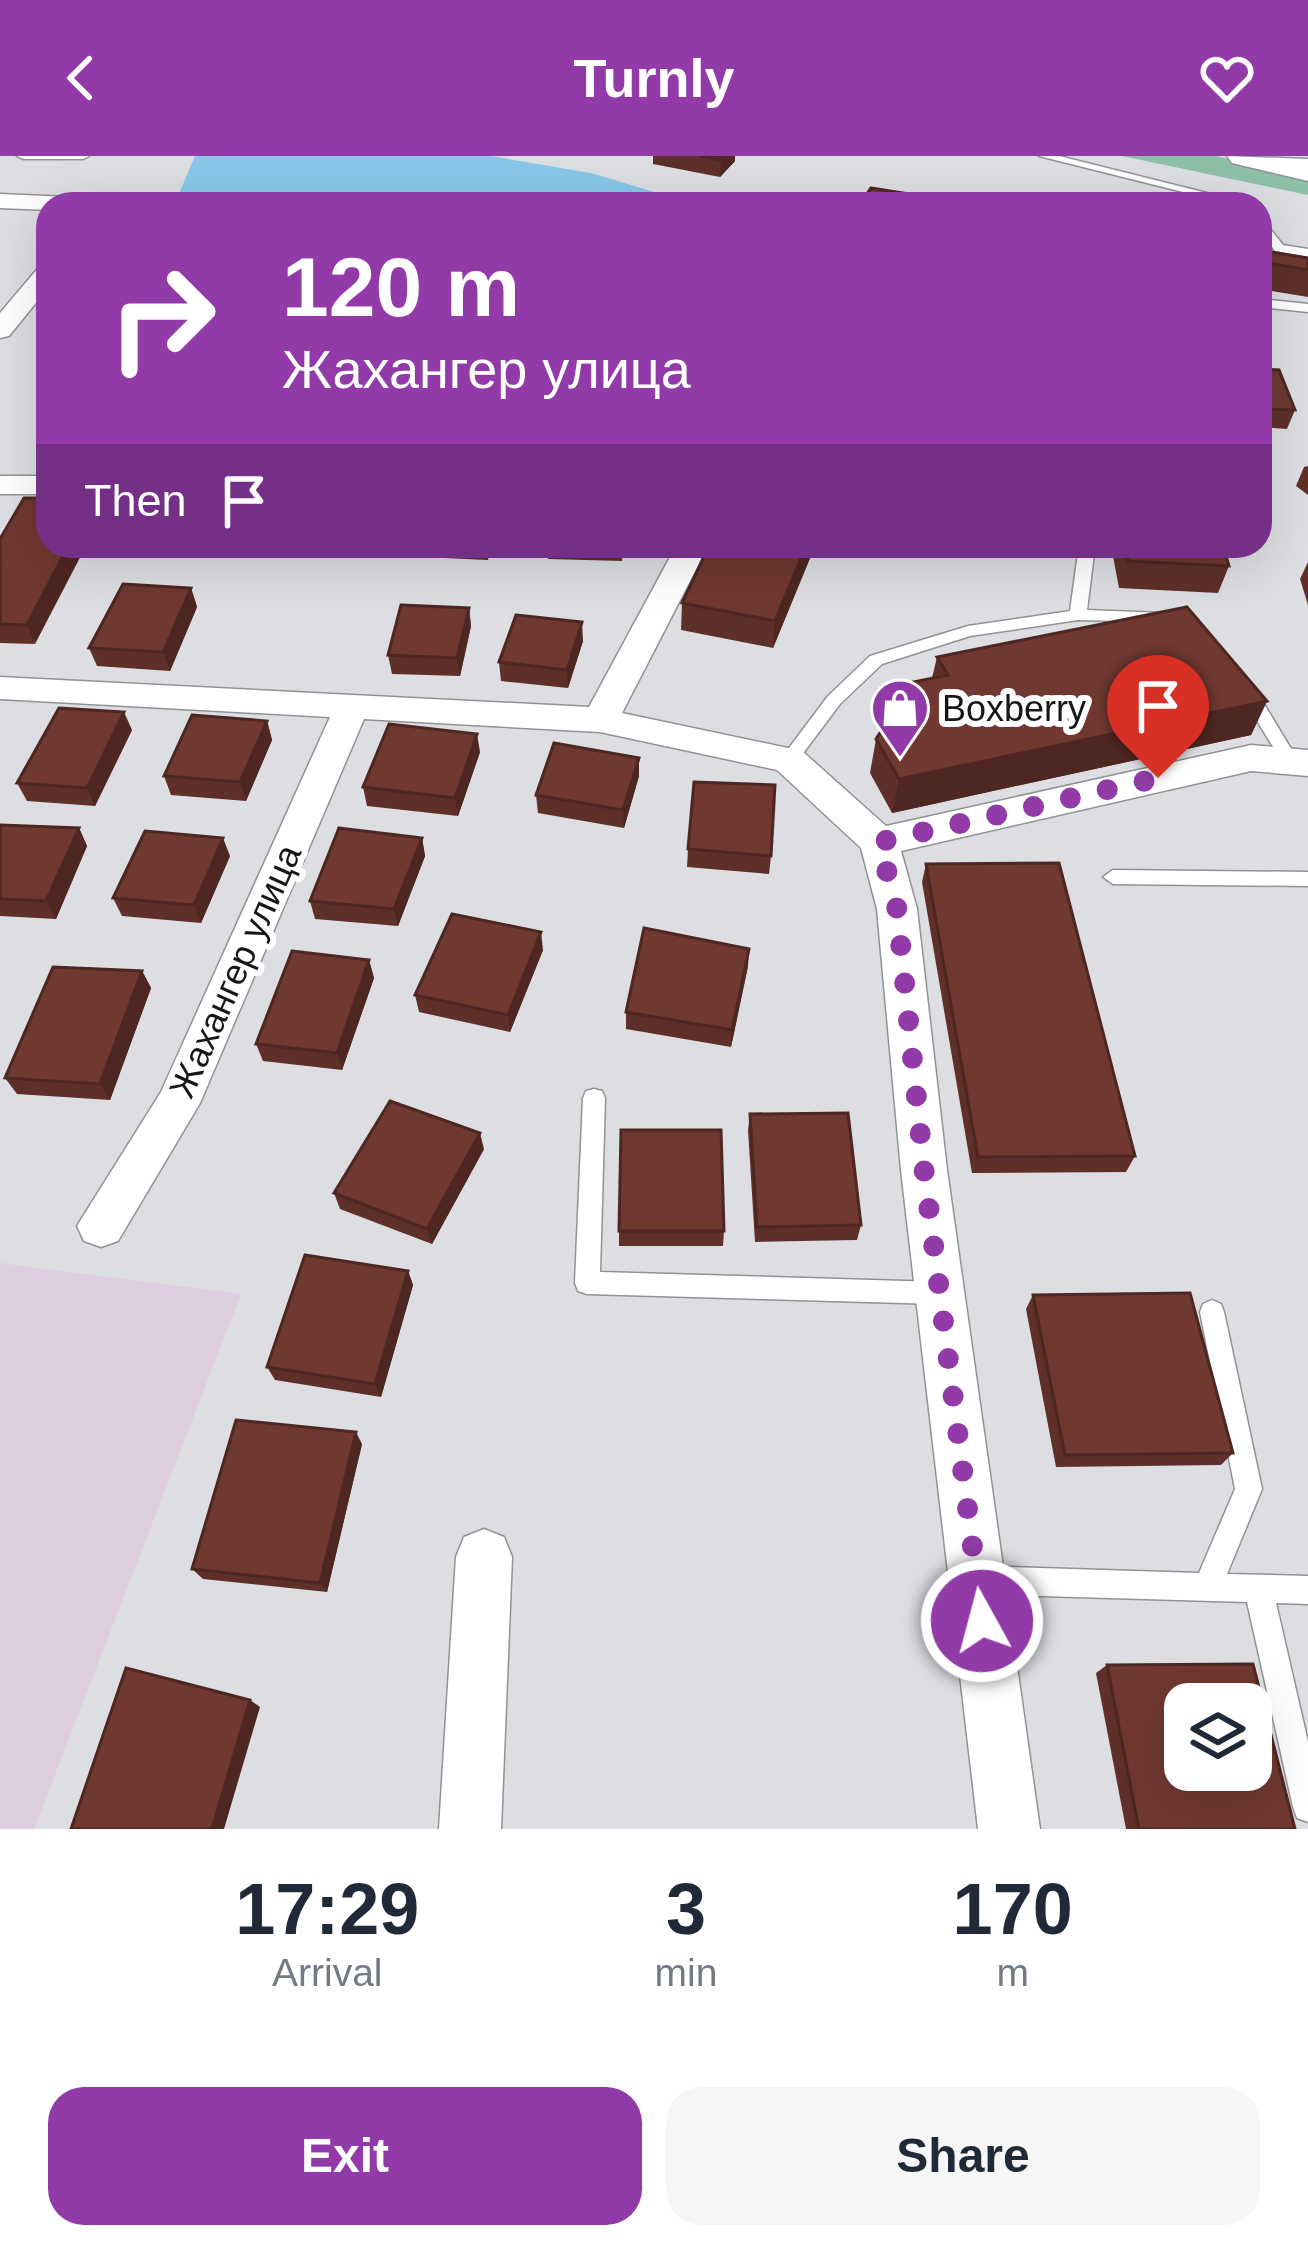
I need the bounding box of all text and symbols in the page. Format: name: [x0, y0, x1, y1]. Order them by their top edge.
icon: back: [48, 45, 114, 111]
icon: heart: [1194, 45, 1260, 111]
text: Turnly: [574, 48, 735, 108]
icon: right: [84, 240, 240, 396]
text: 120 m: [282, 240, 520, 334]
text: Жахангер улица: [282, 339, 691, 399]
icon: arrive: [211, 468, 277, 534]
text: Then: [84, 475, 187, 526]
pin: [1107, 655, 1209, 778]
icon: arrive: [1125, 673, 1191, 739]
shop icon: Boxberry: [869, 677, 931, 759]
place label: Boxberry: [942, 688, 1086, 729]
street label: Жахангер улица: [161, 837, 310, 1104]
position arrow: [919, 1558, 1045, 1684]
map controls: [1164, 1683, 1272, 1791]
button: layers: [1164, 1683, 1272, 1791]
text: 17:29: [235, 1869, 419, 1949]
text: 3: [666, 1869, 706, 1949]
text: 170: [953, 1869, 1073, 1949]
text: Arrival: [272, 1951, 383, 1994]
text: min: [655, 1951, 717, 1994]
text: m: [996, 1951, 1029, 1994]
button: Exit: [48, 2087, 642, 2225]
button: Share: [666, 2087, 1260, 2225]

